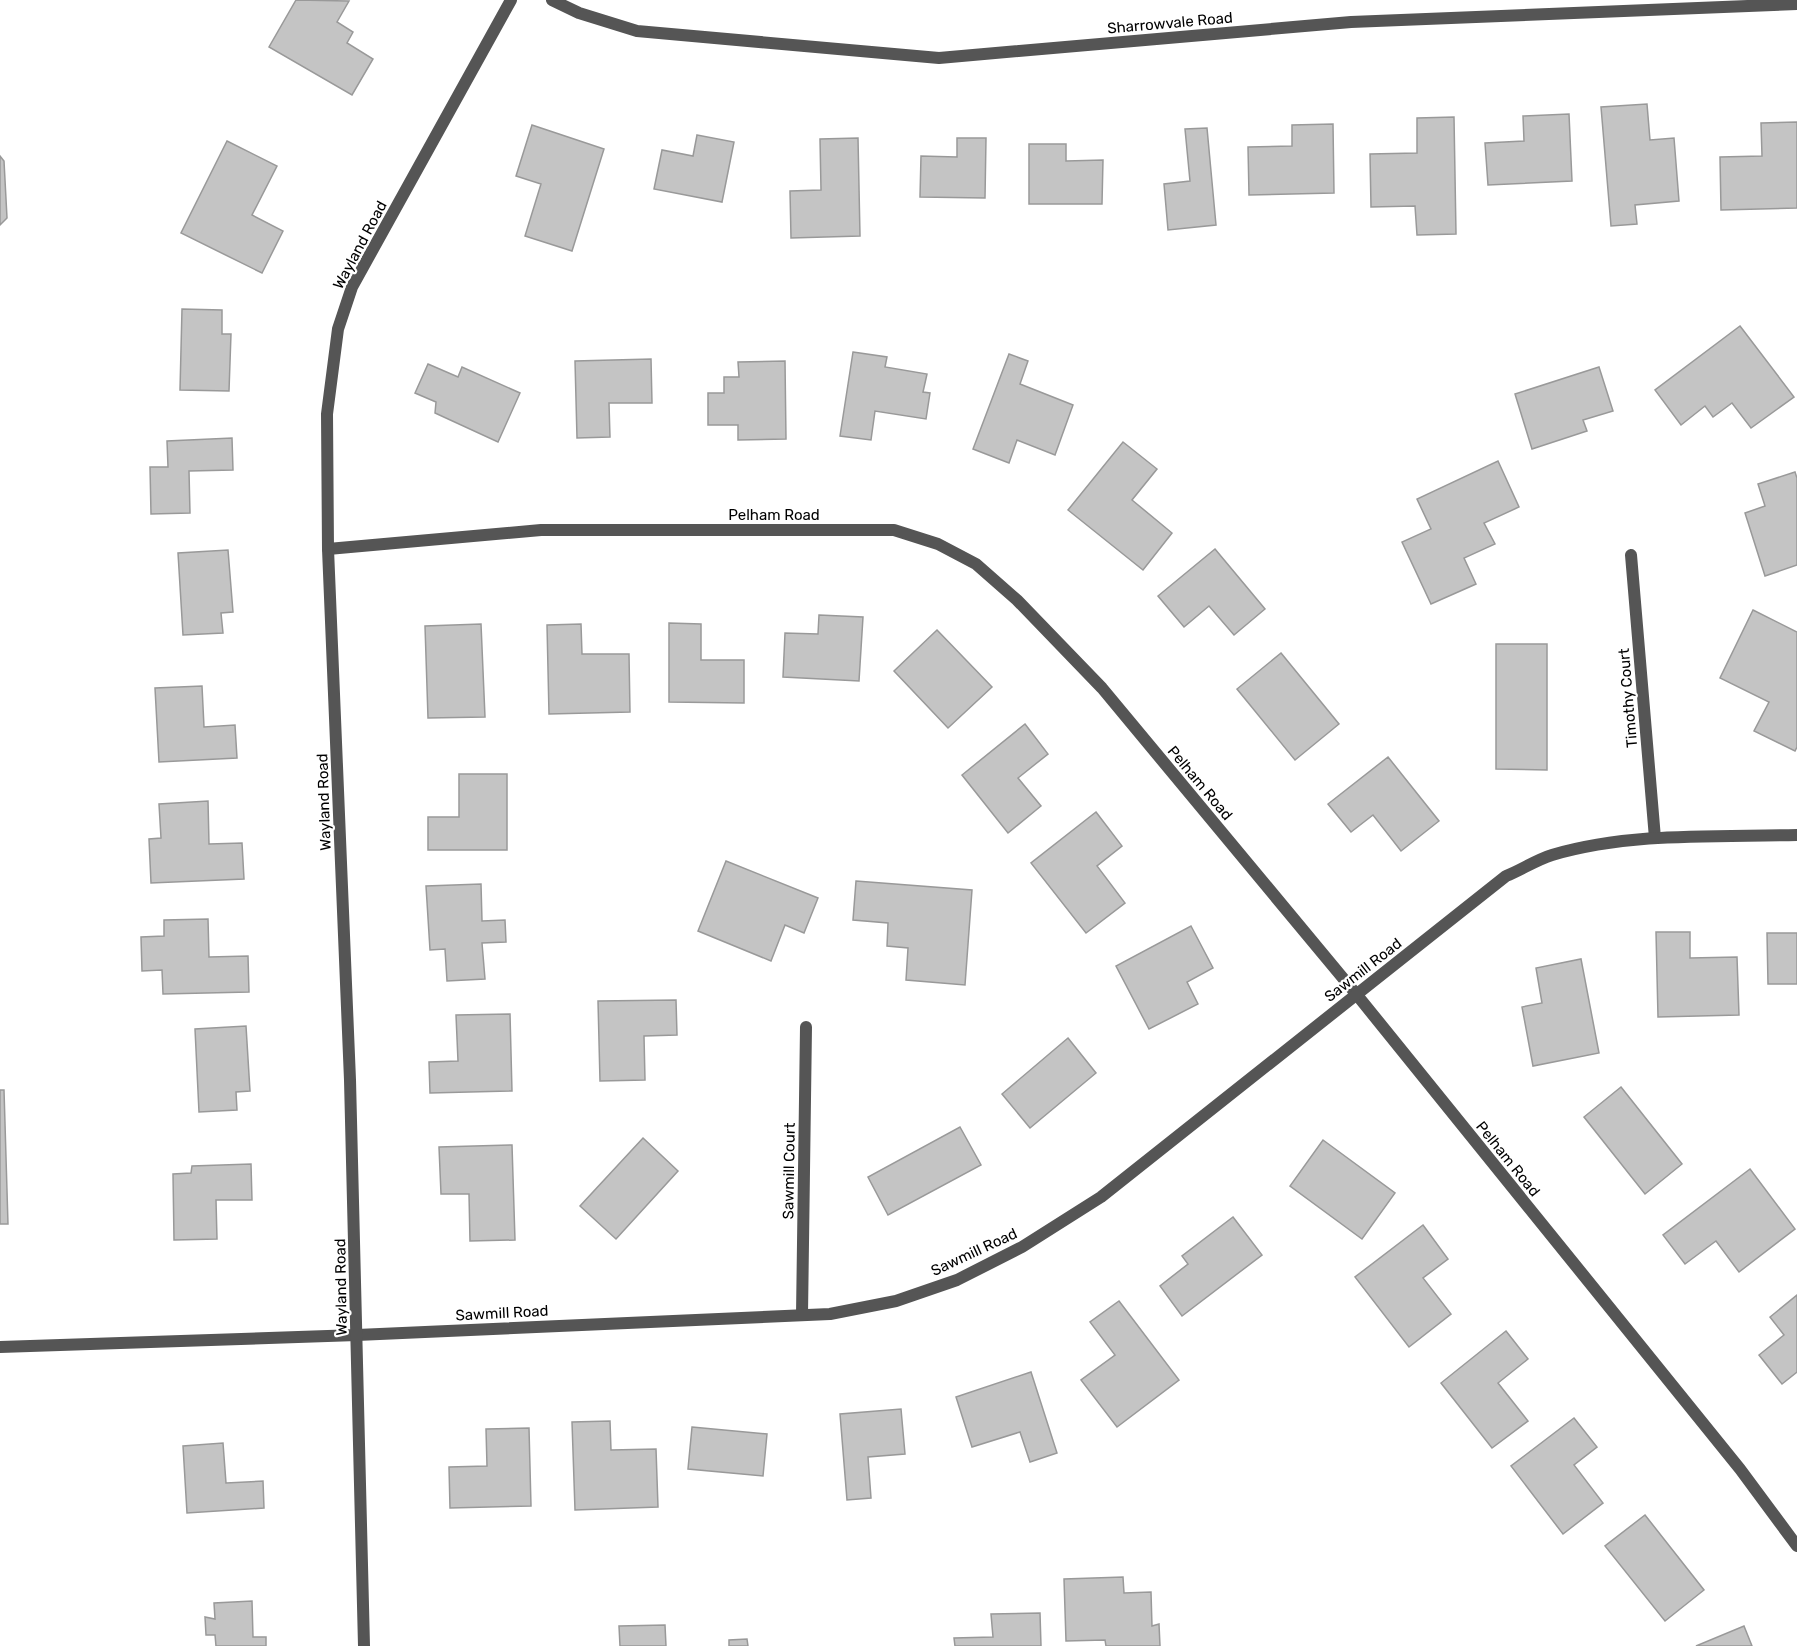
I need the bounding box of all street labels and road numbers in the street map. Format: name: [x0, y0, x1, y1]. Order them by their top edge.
street label: Sharrowvale Road: [1106, 9, 1234, 37]
street label: Wayland Road: [329, 198, 391, 292]
street label: Pelham Road: [728, 506, 820, 524]
street label: Timothy Court: [1615, 647, 1641, 748]
street label: Pelham Road: [1164, 742, 1236, 824]
street label: Wayland Road: [313, 753, 335, 851]
street label: Sawmill Road: [1321, 934, 1405, 1006]
street label: Pelham Road: [1472, 1118, 1544, 1200]
street label: Sawmill Court: [779, 1122, 799, 1220]
street label: Sawmill Road: [928, 1224, 1020, 1280]
street label: Wayland Road: [331, 1238, 351, 1336]
street label: Sawmill Road: [455, 1302, 549, 1324]

